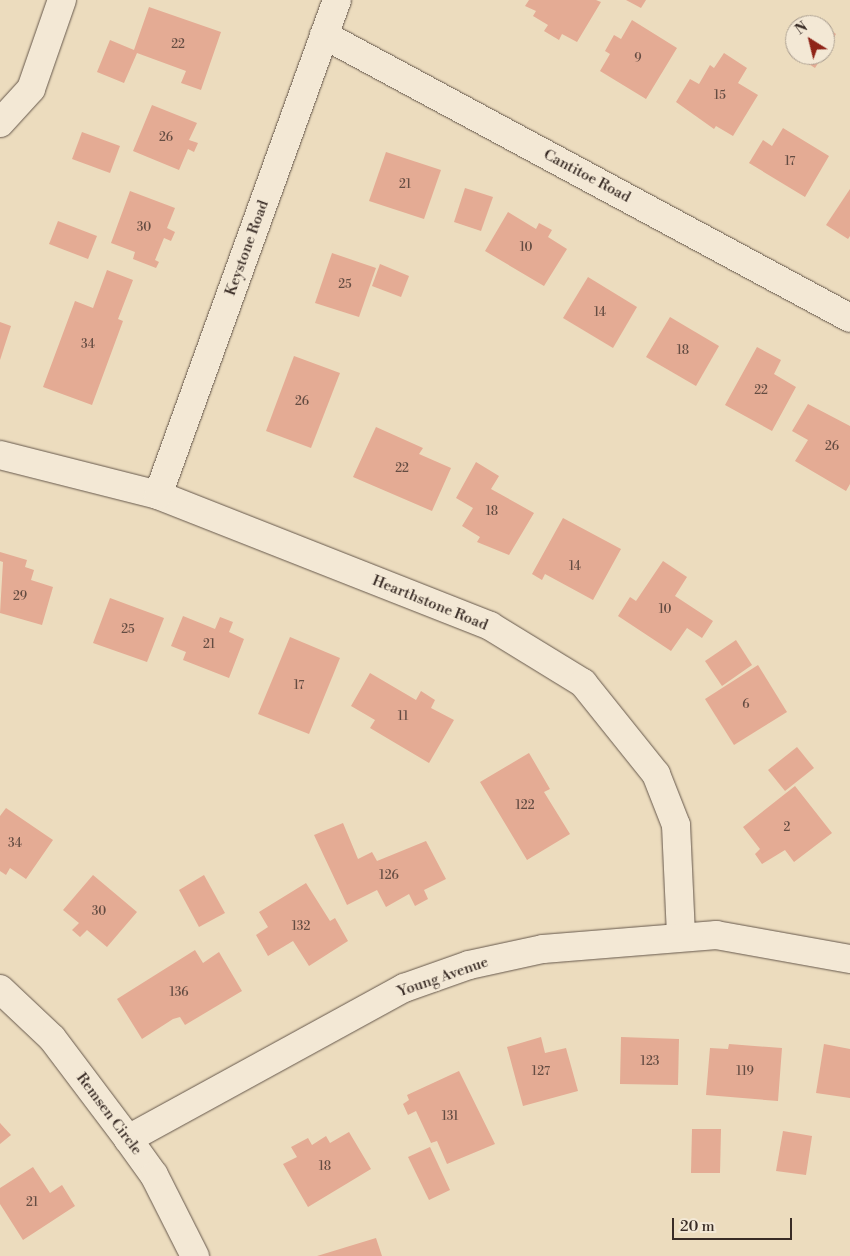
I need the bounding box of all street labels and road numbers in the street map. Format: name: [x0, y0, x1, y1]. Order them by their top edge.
street label: Cantitoe Road: [540, 146, 634, 206]
street label: Keystone Road: [221, 198, 273, 298]
street label: Hearthstone Road: [370, 572, 490, 634]
street label: Young Avenue: [395, 953, 491, 1001]
street label: Remsen Circle: [72, 1069, 146, 1159]

